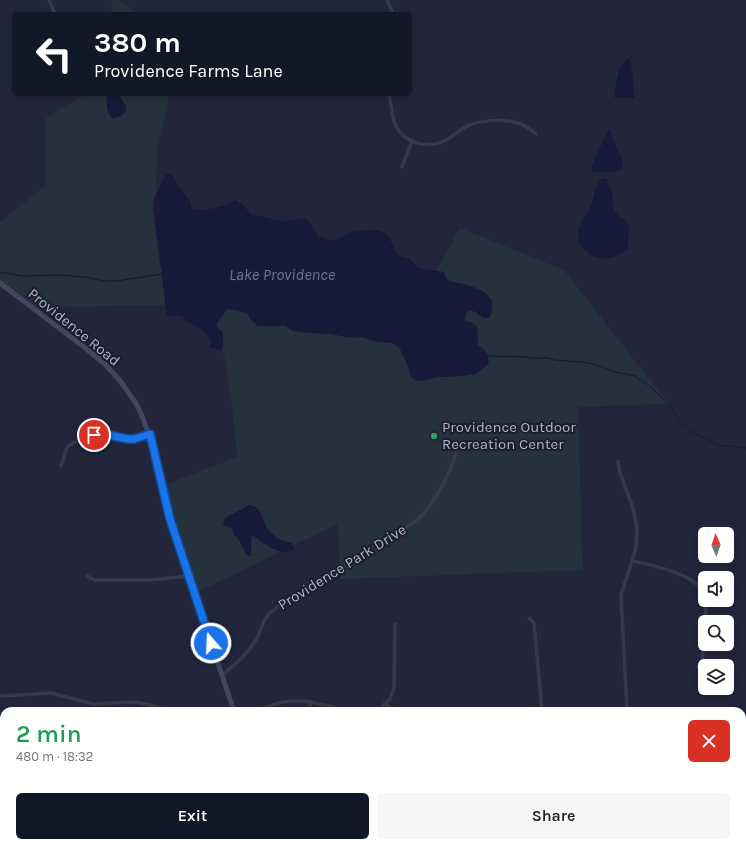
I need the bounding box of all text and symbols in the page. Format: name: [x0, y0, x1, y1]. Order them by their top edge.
text: 380 m: [94, 26, 181, 59]
icon: left: [28, 28, 80, 80]
text: Providence Farms Lane: [94, 60, 283, 82]
water label: Lake Providence: [229, 265, 336, 284]
street label: Providence Road: [24, 284, 124, 370]
pin: [77, 418, 111, 452]
place label: Providence Outdoor Recreation Center: [442, 418, 576, 453]
icon: arrive: [83, 424, 105, 446]
marker: Providence Outdoor Recreation Center: [429, 431, 439, 441]
street label: Providence Park Drive: [275, 520, 409, 614]
north arrow: [698, 527, 734, 563]
map controls: [698, 527, 734, 695]
button: sound: [698, 571, 734, 607]
button: search: [698, 615, 734, 651]
position arrow: [190, 622, 232, 664]
button: layers: [698, 659, 734, 695]
text: 2 min: [16, 720, 82, 748]
button: close: [688, 720, 730, 762]
text: 480 m · 18:32: [16, 749, 93, 764]
button: Exit: [16, 793, 369, 839]
button: Share: [377, 793, 730, 839]

